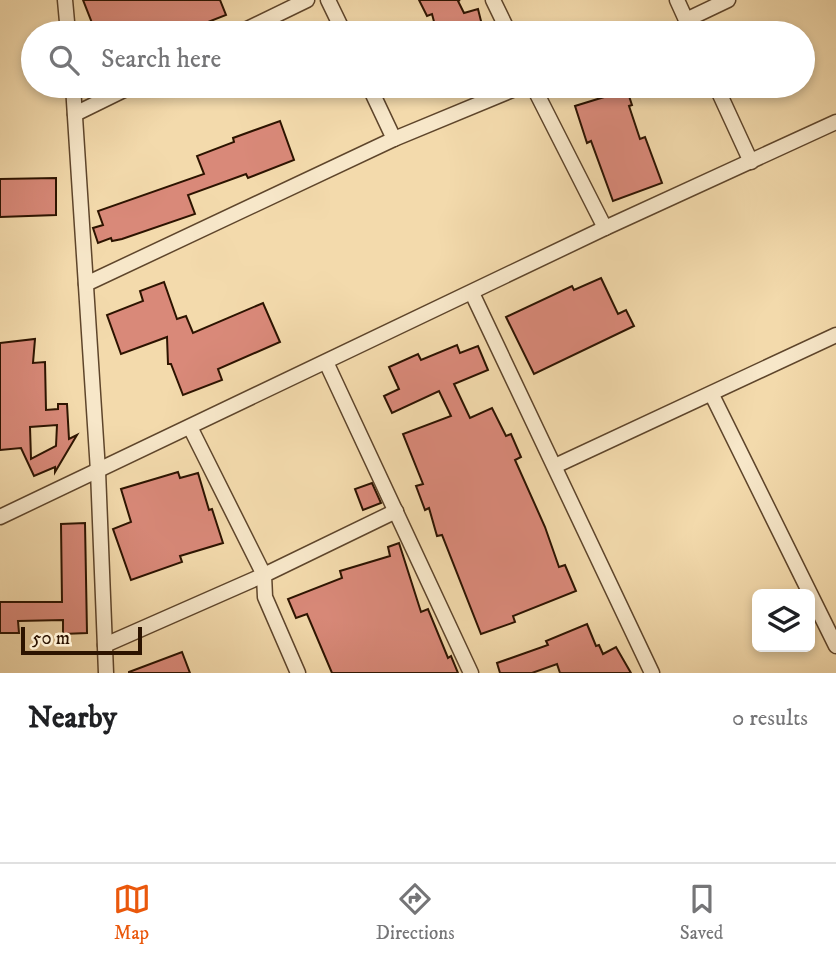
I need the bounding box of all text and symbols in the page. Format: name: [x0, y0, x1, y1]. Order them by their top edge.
search box: [21, 21, 815, 98]
icon: search: [45, 41, 83, 79]
text: Search here: [101, 43, 221, 76]
map controls: [752, 589, 815, 652]
button: layers: [752, 589, 815, 652]
scale bar: [21, 624, 142, 656]
text: 50 m: [32, 627, 70, 650]
text: Nearby: [28, 700, 117, 737]
text: 0 results: [732, 704, 808, 733]
tab: Map: [113, 880, 151, 945]
tab: Directions: [376, 880, 455, 945]
tab: Saved: [680, 880, 723, 945]

